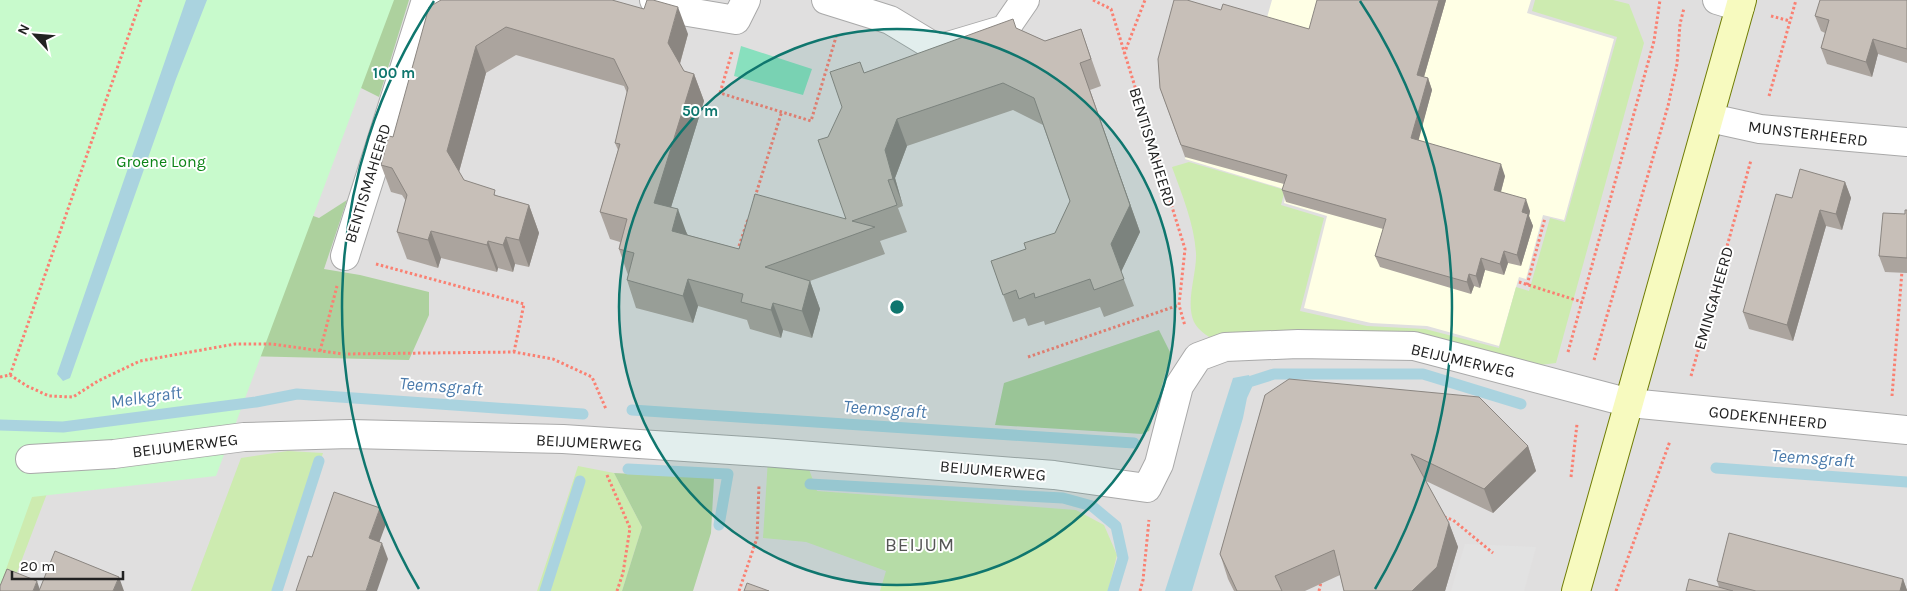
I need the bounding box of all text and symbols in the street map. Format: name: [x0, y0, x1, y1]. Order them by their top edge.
north arrow: [10, 10, 60, 60]
text: N: [14, 21, 34, 38]
text: 100 m: [373, 64, 415, 82]
street label: BENTISMAHEERD: [1125, 85, 1180, 209]
text: 50 m: [682, 102, 718, 120]
street label: MUNSTERHEERD: [1747, 117, 1869, 150]
street label: BENTISMAHEERD: [340, 121, 395, 245]
park label: Groene Long: [116, 152, 206, 171]
street label: EMINGAHEERD: [1690, 244, 1737, 352]
centre of rings: [888, 298, 906, 316]
street label: BEIJUMERWEG: [1409, 339, 1517, 382]
water label: Teemsgraft: [399, 372, 484, 400]
water label: Melkgraft: [109, 381, 184, 413]
water label: Teemsgraft: [843, 395, 928, 423]
street label: GODEKENHEERD: [1708, 402, 1828, 433]
street label: BEIJUMERWEG: [131, 430, 239, 461]
street label: BEIJUMERWEG: [535, 430, 643, 455]
water label: Teemsgraft: [1771, 444, 1856, 472]
street label: BEIJUMERWEG: [939, 456, 1047, 485]
district label: BEIJUM: [885, 534, 955, 556]
scale bar: [12, 548, 124, 580]
text: 20 m: [20, 557, 55, 575]

